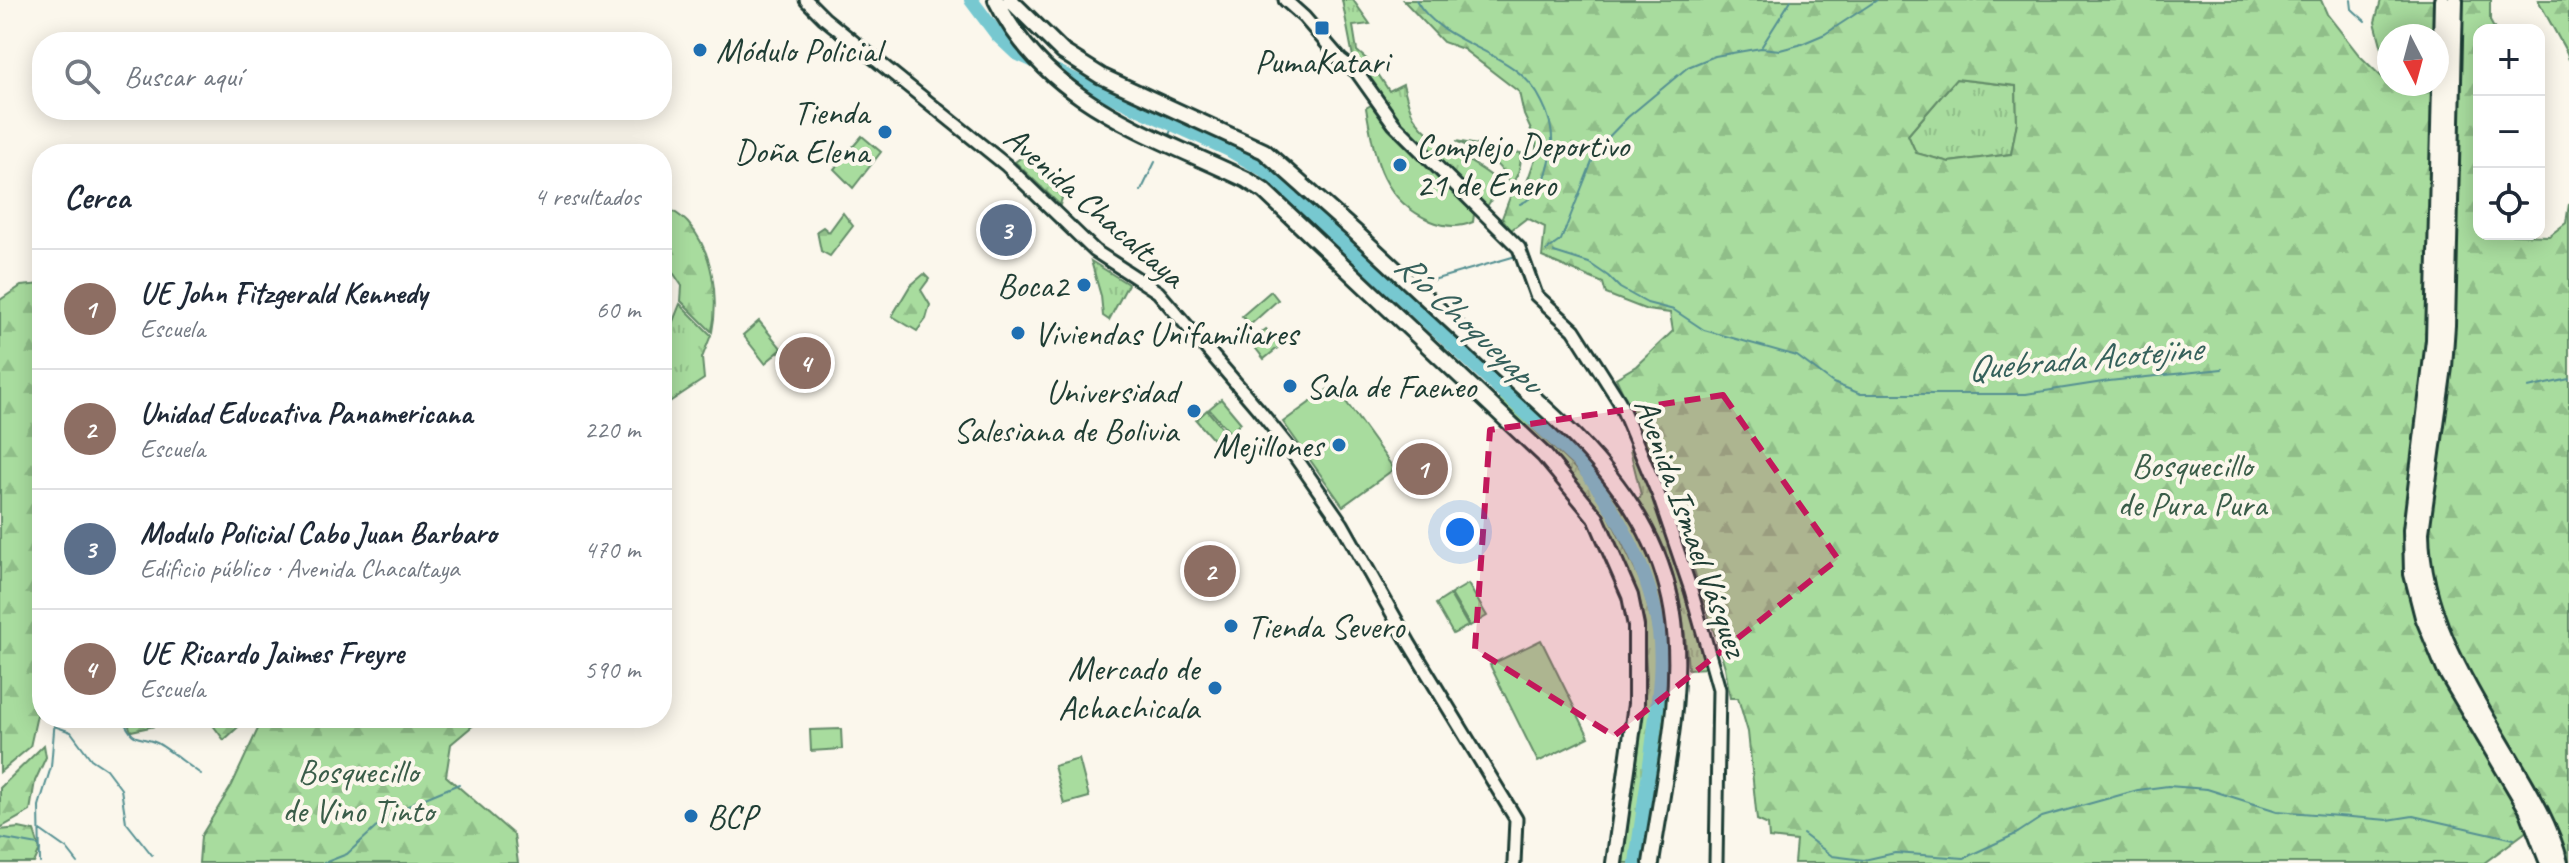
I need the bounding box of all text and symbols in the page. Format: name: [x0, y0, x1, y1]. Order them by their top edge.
marker: PumaKatari: [1313, 19, 1331, 37]
north arrow: [2377, 24, 2449, 96]
map controls: [2473, 24, 2545, 240]
button: +: [2473, 24, 2545, 96]
place label: Módulo Policial: [716, 29, 887, 72]
search box: [32, 32, 672, 120]
place label: PumaKatari: [1255, 40, 1393, 83]
marker: Módulo Policial: [691, 41, 709, 59]
icon: search: [60, 54, 104, 98]
text: Buscar aquí: [124, 57, 242, 95]
place label: Tienda Doña Elena: [735, 91, 872, 173]
button: −: [2473, 96, 2545, 168]
street label: Avenida Chacaltaya: [995, 116, 1196, 298]
marker: Tienda Doña Elena: [876, 123, 894, 141]
place label: Complejo Deportivo 21 de Enero: [1416, 124, 1631, 206]
marker: Complejo Deportivo 21 de Enero: [1391, 156, 1409, 174]
button: locate: [2473, 168, 2545, 240]
text: Cerca: [64, 175, 130, 218]
text: 4 resultados: [534, 180, 640, 213]
pin: 3: [980, 200, 1032, 260]
water label: Río Choqueyapu: [1386, 242, 1556, 406]
place label: Boca2: [997, 264, 1071, 307]
text: UE John Fitzgerald Kennedy: [140, 274, 427, 312]
marker: Boca2: [1075, 276, 1093, 294]
text: 1: [84, 293, 96, 326]
text: 60 m: [596, 293, 640, 326]
text: Escuela: [140, 312, 205, 345]
place label: Viviendas Unifamiliares: [1034, 312, 1301, 355]
marker: Viviendas Unifamiliares: [1009, 324, 1027, 342]
water label: Quebrada Acotejine: [1965, 324, 2208, 391]
pin: 4: [779, 333, 831, 393]
place label: Sala de Faeneo: [1306, 365, 1478, 408]
place label: Universidad Salesiana de Bolivia: [953, 370, 1183, 452]
marker: Sala de Faeneo: [1281, 377, 1299, 395]
street label: Avenida Ismael Vásquez: [1625, 392, 1759, 665]
text: Unidad Educativa Panamericana: [140, 394, 472, 432]
marker: Universidad Salesiana de Bolivia: [1185, 402, 1203, 420]
text: 2: [84, 413, 96, 446]
text: 220 m: [584, 413, 640, 446]
place label: Mejillones: [1213, 424, 1325, 467]
text: Escuela: [140, 432, 205, 465]
marker: Mejillones: [1330, 436, 1348, 454]
pin: 1: [1396, 439, 1448, 499]
park label: Bosquecillo de Pura Pura: [2118, 444, 2269, 526]
your location: [1440, 512, 1480, 552]
text: Modulo Policial Cabo Juan Barbaro: [140, 514, 497, 552]
text: 3: [84, 533, 96, 566]
text: 470 m: [584, 533, 640, 566]
pin: 2: [1184, 541, 1236, 601]
text: Edificio público · Avenida Chacaltaya: [140, 552, 459, 585]
place label: Tienda Severo: [1247, 605, 1406, 648]
marker: Tienda Severo: [1222, 617, 1240, 635]
text: UE Ricardo Jaimes Freyre: [140, 634, 404, 672]
place label: Mercado de Achachicala: [1058, 647, 1202, 729]
text: 4: [84, 653, 96, 686]
text: 590 m: [584, 653, 640, 686]
text: Escuela: [140, 672, 205, 705]
marker: Mercado de Achachicala: [1206, 679, 1224, 697]
park label: Bosquecillo de Vino Tinto: [282, 750, 438, 832]
place label: BCP: [707, 795, 761, 838]
marker: BCP: [682, 807, 700, 825]

